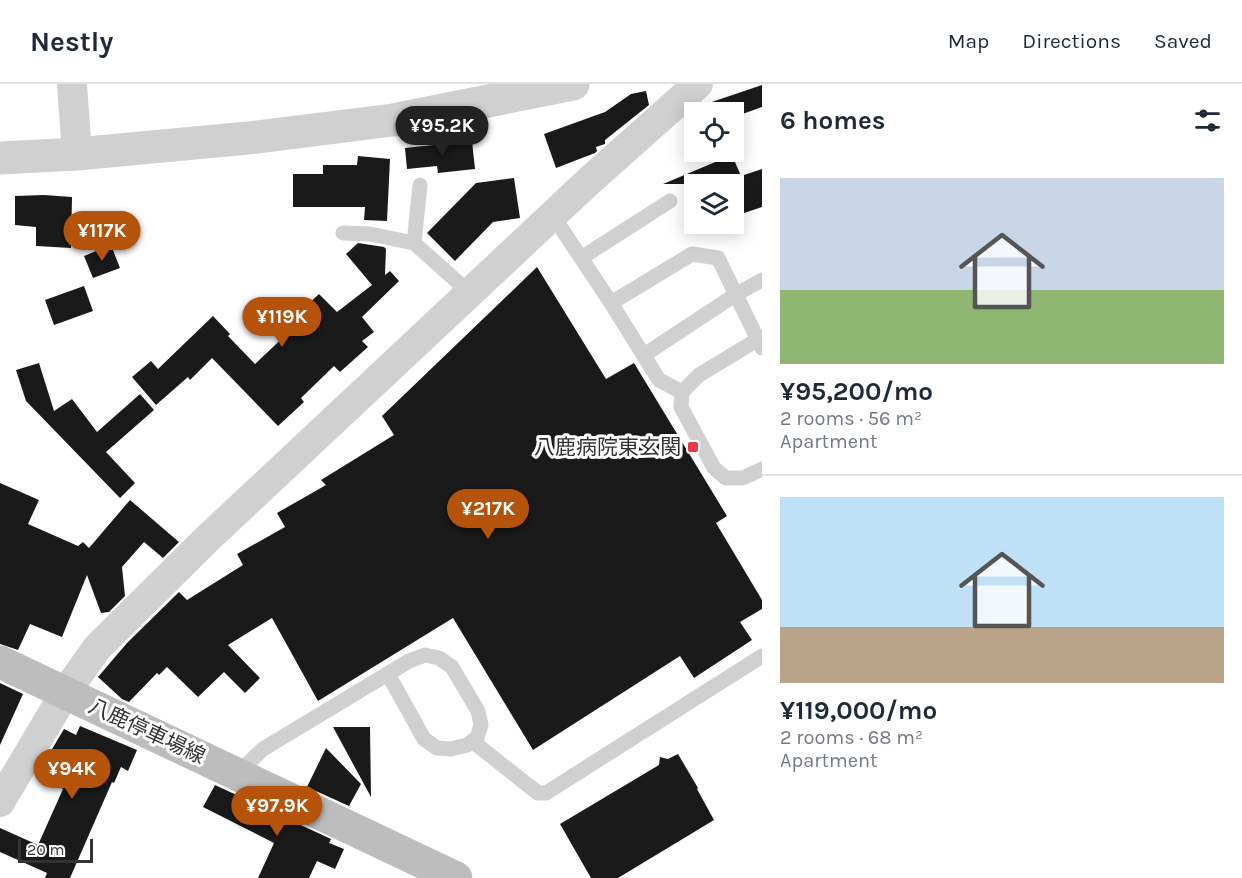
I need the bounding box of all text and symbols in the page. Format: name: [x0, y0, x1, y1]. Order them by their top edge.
text: Nestly: [30, 25, 113, 58]
text: Map: [948, 29, 989, 53]
text: Directions: [1022, 29, 1121, 53]
text: Saved: [1154, 29, 1212, 53]
map controls: [684, 102, 744, 234]
button: locate: [684, 102, 744, 162]
icon: filters: [1191, 104, 1224, 137]
text: 6 homes: [780, 105, 885, 136]
pin: ¥95.2K: [393, 106, 491, 157]
text: ¥95.2K: [409, 114, 475, 137]
button: layers: [684, 174, 744, 234]
pin: ¥117K: [60, 211, 144, 262]
icon: home: [948, 217, 1056, 325]
text: ¥117K: [77, 219, 127, 242]
pin: ¥119K: [240, 297, 324, 348]
text: ¥119K: [256, 305, 308, 328]
text: ¥95,200/mo: [780, 376, 933, 407]
text: 2 rooms · 56 m²: [780, 407, 922, 430]
text: Apartment: [780, 430, 878, 453]
place label: 八鹿病院東玄関: [534, 435, 681, 459]
marker: 八鹿病院東玄関: [686, 440, 700, 454]
pin: ¥217K: [446, 489, 530, 540]
text: ¥217K: [461, 497, 515, 520]
icon: home: [948, 536, 1056, 644]
street label: 八鹿停車場線: [85, 693, 209, 769]
text: ¥119,000/mo: [780, 695, 937, 726]
text: 2 rooms · 68 m²: [780, 726, 923, 749]
pin: ¥94K: [36, 749, 108, 800]
text: Apartment: [780, 749, 878, 772]
text: ¥94K: [48, 757, 96, 780]
pin: ¥97.9K: [228, 786, 326, 837]
text: ¥97.9K: [245, 794, 309, 817]
scale bar: [18, 836, 93, 864]
text: 20 m: [27, 840, 65, 859]

